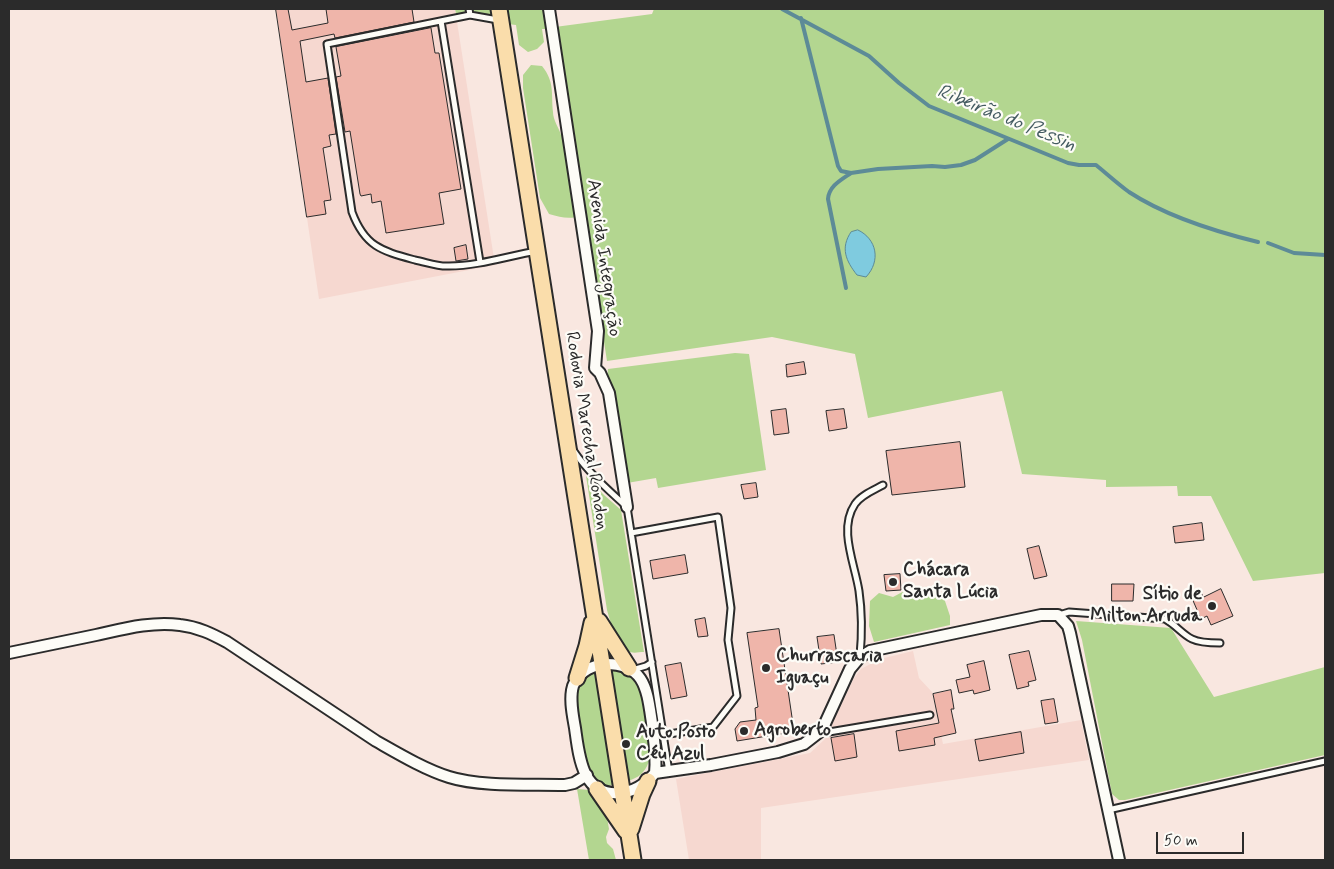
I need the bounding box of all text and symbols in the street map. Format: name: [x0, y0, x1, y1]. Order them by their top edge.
water label: Ribeirão do Pessin: [933, 80, 1079, 158]
street label: Avenida Integração: [581, 178, 625, 338]
street label: Rodovia Marechal Rondon: [559, 330, 613, 532]
place label: Chácara Santa Lúcia: [903, 560, 998, 604]
marker: Chácara Santa Lúcia: [887, 576, 899, 588]
place label: Sítio de Milton Arruda: [1090, 584, 1202, 628]
marker: Sítio de Milton Arruda: [1206, 600, 1218, 612]
place label: Churrascaria Iguaçu: [776, 646, 883, 690]
marker: Churrascaria Iguaçu: [760, 662, 772, 674]
place label: Agroberto: [754, 720, 831, 742]
place label: Auto Posto Céu Azul: [636, 722, 715, 766]
marker: Agroberto: [738, 725, 750, 737]
marker: Auto Posto Céu Azul: [620, 738, 632, 750]
scale bar: [1159, 822, 1246, 854]
text: 50 m: [1164, 831, 1198, 851]

